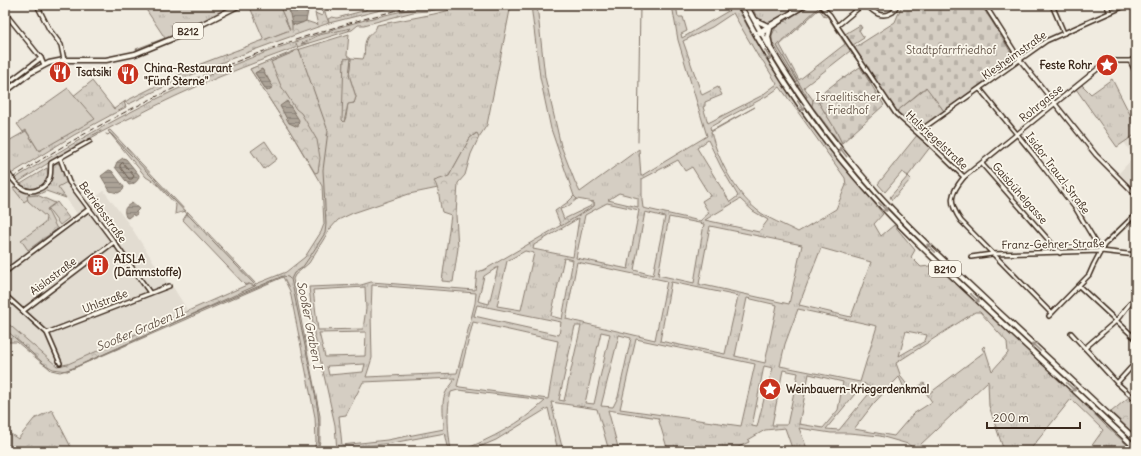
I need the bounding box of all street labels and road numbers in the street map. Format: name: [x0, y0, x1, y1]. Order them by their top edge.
road number: B212: [173, 23, 203, 39]
street label: Klesheimstraße: [979, 27, 1049, 82]
street label: Rohrgasse: [1016, 81, 1066, 125]
street label: Halsriegelstraße: [903, 107, 971, 173]
street label: Isidor Trauzl-Straße: [1023, 130, 1093, 217]
street label: Gaisbühelgasse: [989, 159, 1051, 227]
street label: Betriebsstraße: [76, 179, 130, 245]
street label: Franz-Gehrer-Straße: [1001, 236, 1105, 252]
street label: Aislastraße: [27, 254, 79, 298]
road number: B210: [929, 261, 961, 277]
street label: Uhlstraße: [80, 286, 130, 316]

